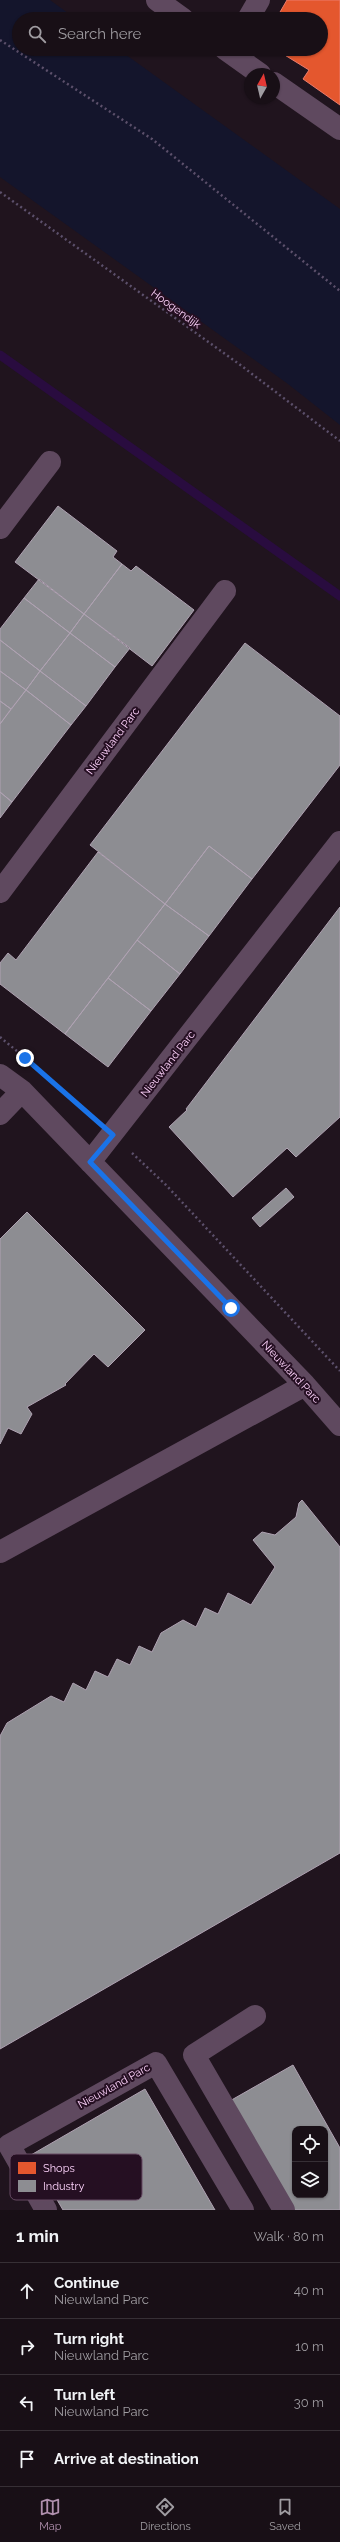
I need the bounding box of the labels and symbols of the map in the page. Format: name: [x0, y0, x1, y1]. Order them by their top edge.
north arrow: [244, 68, 280, 104]
street label: Hoogendijk: [149, 287, 204, 332]
street label: Nieuwland Parc: [84, 705, 142, 777]
street label: Nieuwland Parc: [138, 1028, 198, 1100]
route end: [16, 1049, 34, 1067]
route start: [222, 1299, 240, 1317]
street label: Nieuwland Parc: [259, 1338, 323, 1406]
street label: Nieuwland Parc: [76, 2061, 152, 2111]
legend: [10, 2154, 142, 2200]
text: Shops: [43, 2162, 75, 2175]
text: Industry: [43, 2180, 84, 2193]

